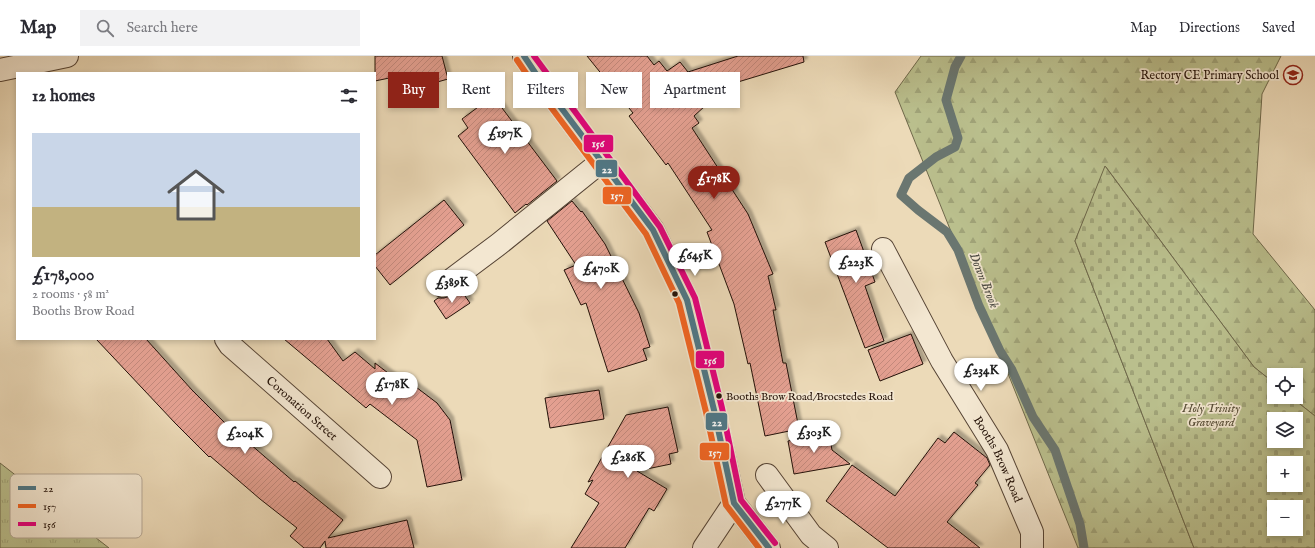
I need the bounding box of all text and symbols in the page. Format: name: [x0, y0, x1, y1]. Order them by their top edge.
search box: [80, 10, 360, 46]
text: Map: [20, 16, 56, 40]
icon: search: [94, 17, 116, 39]
text: Search here: [126, 18, 198, 37]
text: Map: [1130, 19, 1157, 37]
text: Directions: [1179, 19, 1240, 37]
text: Saved: [1262, 19, 1295, 37]
school or university icon: Rectory CE Primary School: [1282, 64, 1304, 86]
place label: Rectory CE Primary School: [1141, 68, 1280, 83]
chip: Buy: [388, 72, 439, 108]
chip: Rent: [447, 72, 505, 108]
chip: Filters: [513, 72, 578, 108]
chip: New: [586, 72, 642, 108]
chip: Apartment: [650, 72, 740, 108]
icon: filters: [338, 85, 360, 107]
text: 12 homes: [32, 86, 95, 107]
pin: £197K: [477, 121, 533, 155]
text: £197K: [487, 125, 523, 142]
line badge: 156: [583, 134, 614, 153]
text: 156: [592, 137, 606, 151]
icon: home: [160, 159, 232, 231]
line badge: 22: [595, 159, 618, 178]
text: 22: [602, 163, 613, 177]
pin: £178K: [686, 166, 742, 200]
text: £178K: [697, 170, 731, 187]
line badge: 157: [602, 186, 632, 205]
text: 157: [610, 189, 624, 203]
pin: £645K: [667, 243, 723, 277]
text: £645K: [678, 247, 712, 264]
pin: £223K: [828, 250, 884, 284]
water label: Down Brook: [965, 250, 1003, 312]
text: £223K: [838, 254, 874, 271]
pin: £470K: [573, 256, 629, 290]
text: £470K: [583, 260, 619, 277]
text: £178,000: [32, 265, 94, 286]
pin: £389K: [424, 270, 480, 304]
text: £389K: [435, 274, 469, 291]
text: 2 rooms · 58 m²: [32, 286, 109, 303]
unlabelled marker: [670, 289, 680, 299]
text: Booths Brow Road: [32, 303, 134, 320]
line badge: 156: [695, 350, 725, 369]
text: 156: [704, 354, 718, 368]
pin: £234K: [953, 358, 1009, 392]
text: £234K: [963, 362, 999, 379]
map controls: [1267, 368, 1303, 536]
button: locate: [1267, 368, 1303, 404]
pin: £178K: [364, 372, 420, 406]
street label: Coronation Street: [263, 373, 340, 444]
text: £178K: [375, 376, 409, 393]
place label: Booths Brow Road/Brocstedes Road: [726, 390, 893, 404]
marker: Booths Brow Road/Brocstedes Road: [714, 391, 724, 401]
park label: Holy Trinity Graveyard: [1181, 401, 1240, 430]
line badge: 22: [705, 412, 728, 431]
button: layers: [1267, 412, 1303, 448]
street label: Booths Brow Road: [970, 414, 1026, 505]
text: 22: [712, 416, 723, 430]
pin: £303K: [786, 420, 842, 454]
pin: £204K: [217, 421, 273, 455]
text: £303K: [797, 424, 831, 441]
text: £204K: [226, 425, 264, 442]
line badge: 157: [699, 442, 730, 461]
pin: £286K: [600, 445, 656, 479]
text: 157: [708, 446, 722, 460]
text: £286K: [610, 449, 646, 466]
button: +: [1267, 456, 1303, 492]
legend: [10, 474, 142, 538]
text: 22: [43, 482, 53, 496]
pin: £277K: [755, 491, 811, 525]
text: £277K: [765, 495, 801, 512]
text: 157: [43, 500, 56, 514]
button: −: [1267, 500, 1303, 536]
text: 156: [43, 518, 56, 532]

